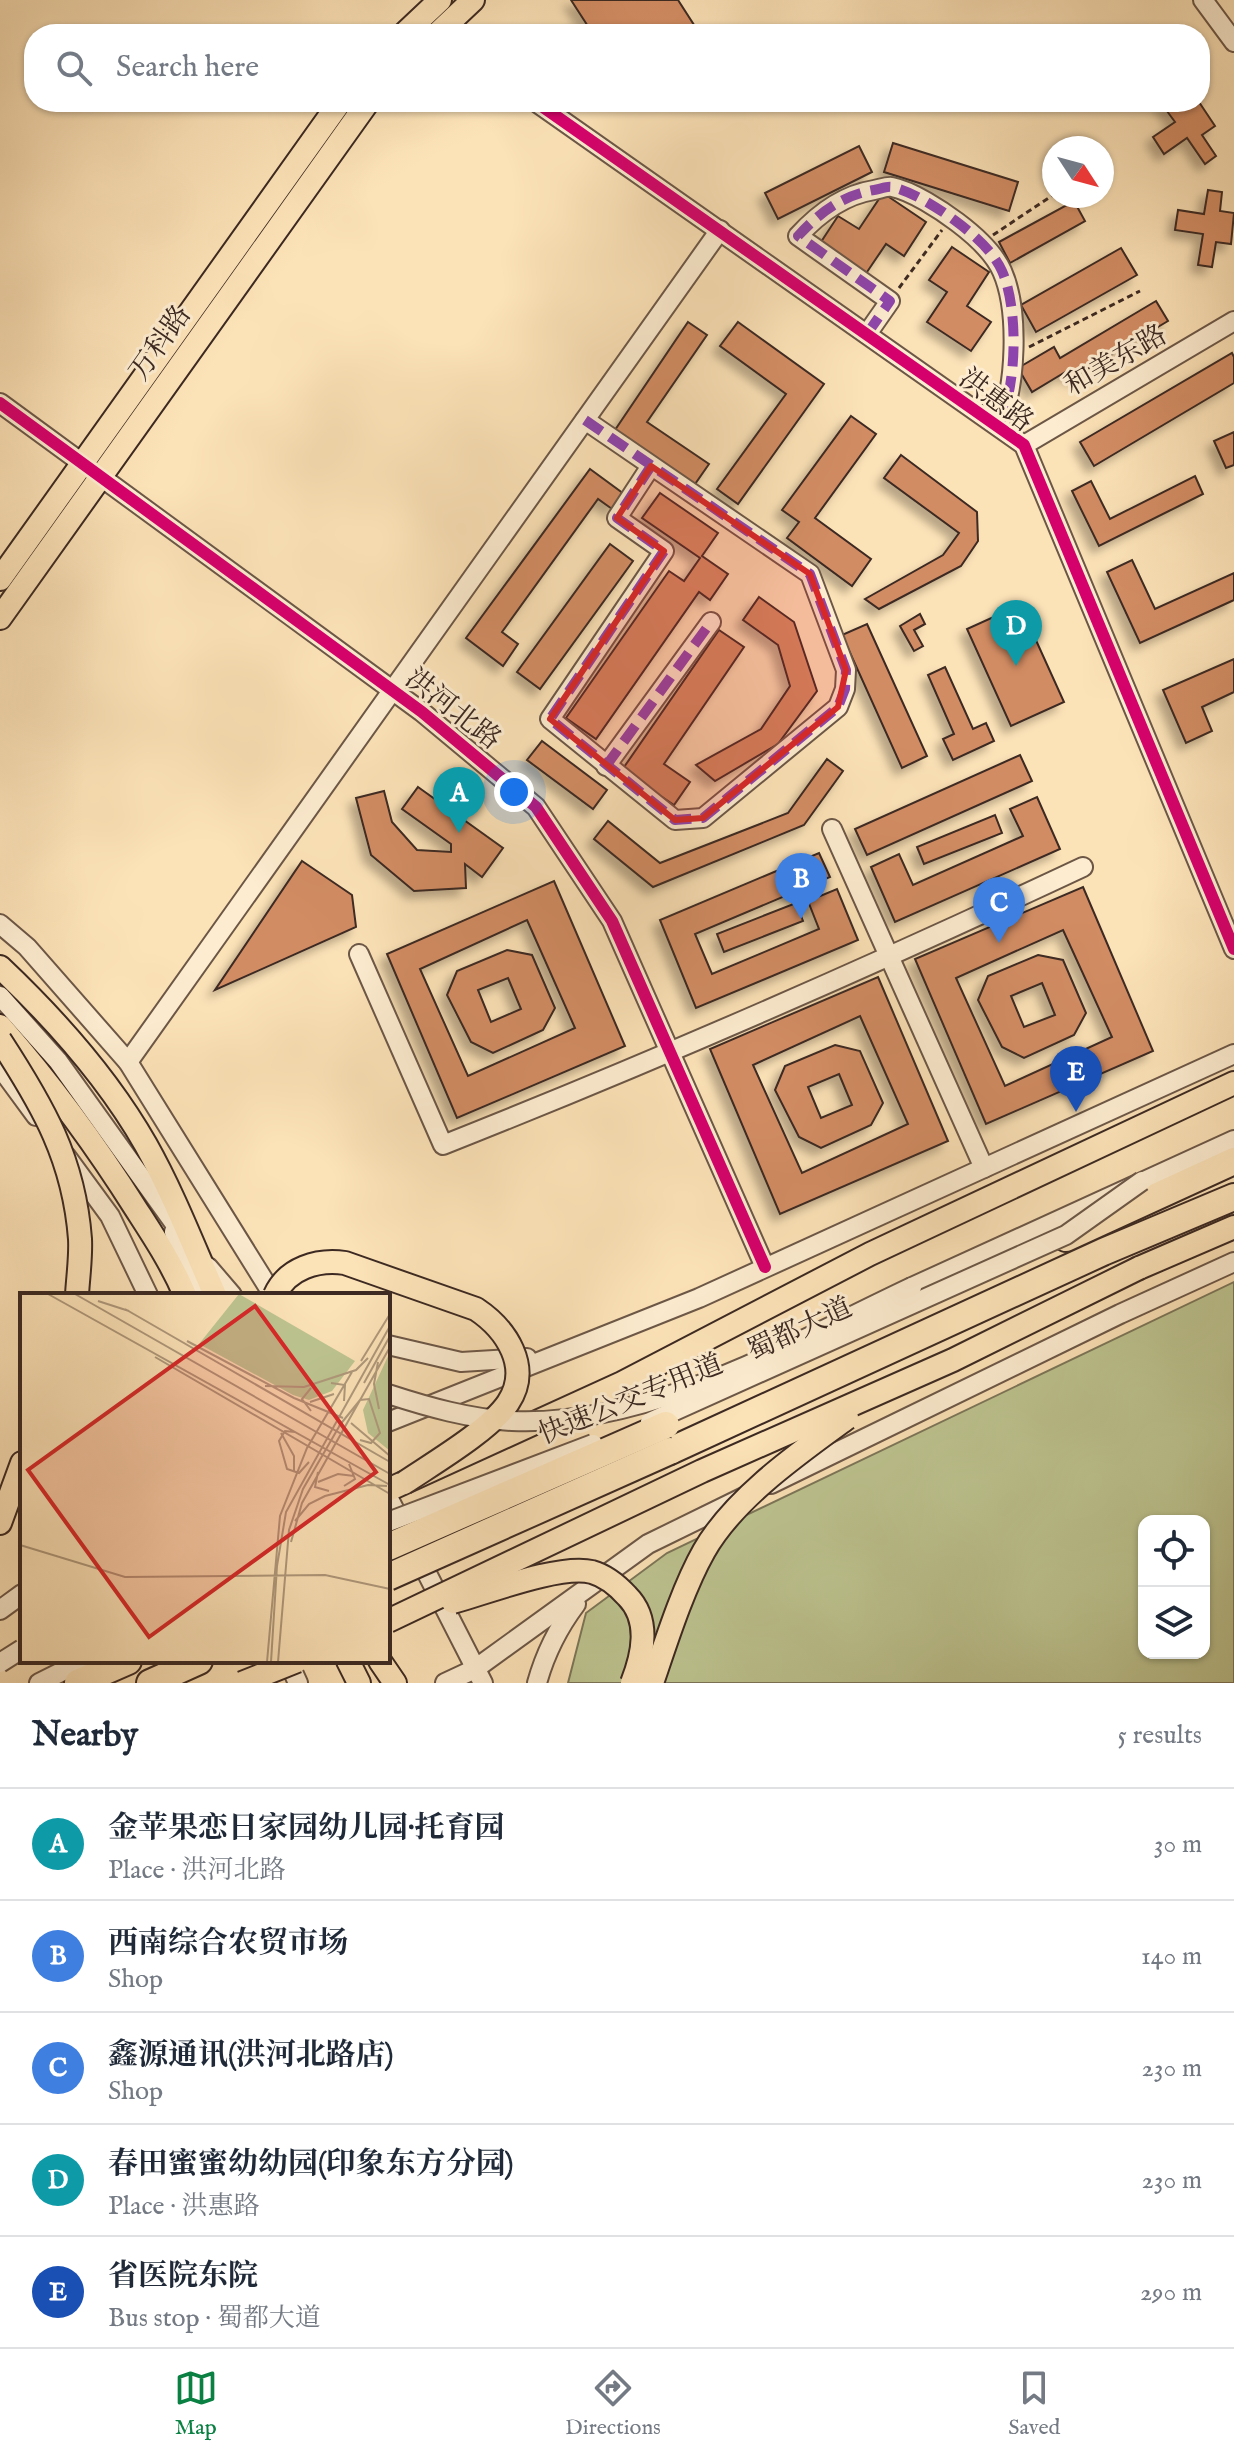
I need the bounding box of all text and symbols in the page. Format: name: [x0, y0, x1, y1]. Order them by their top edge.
search box: [24, 24, 1210, 112]
icon: search: [52, 46, 96, 90]
text: Search here: [116, 49, 259, 87]
north arrow: [1042, 136, 1114, 208]
street label: 万科路: [123, 299, 199, 388]
street label: 和美东路: [1059, 318, 1174, 404]
street label: 洪惠路: [951, 362, 1040, 440]
pin: D: [990, 600, 1042, 666]
street label: 洪河北路: [398, 662, 507, 758]
pin: A: [433, 767, 485, 833]
your location: [494, 772, 534, 812]
pin: B: [775, 853, 827, 919]
pin: C: [973, 877, 1025, 943]
pin: E: [1050, 1046, 1102, 1112]
street label: 蜀都大道: [742, 1291, 858, 1370]
inset map: [20, 1293, 390, 1663]
street label: 快速公交专用道: [534, 1347, 728, 1453]
map controls: [1138, 1515, 1210, 1659]
button: locate: [1138, 1515, 1210, 1587]
button: layers: [1138, 1587, 1210, 1659]
text: Nearby: [32, 1714, 138, 1757]
text: 5 results: [1118, 1719, 1202, 1752]
text: 金苹果恋日家园幼儿园·托育园: [108, 1810, 505, 1848]
text: A: [49, 1828, 67, 1861]
text: 30 m: [1154, 1828, 1202, 1861]
text: Place · 洪河北路: [108, 1854, 286, 1887]
text: 西南综合农贸市场: [108, 1925, 348, 1963]
text: B: [49, 1940, 67, 1973]
text: 140 m: [1141, 1940, 1202, 1973]
text: Shop: [108, 1963, 163, 1996]
text: 鑫源通讯(洪河北路店): [108, 2037, 393, 2075]
text: C: [49, 2052, 67, 2085]
text: 230 m: [1142, 2052, 1202, 2085]
text: Shop: [108, 2075, 163, 2108]
text: 春田蜜蜜幼幼园(印象东方分园): [108, 2146, 513, 2184]
text: D: [48, 2164, 68, 2197]
text: 230 m: [1142, 2164, 1202, 2197]
text: Place · 洪惠路: [108, 2190, 260, 2223]
text: 省医院东院: [108, 2258, 258, 2296]
text: E: [49, 2276, 67, 2309]
text: 290 m: [1140, 2276, 1202, 2309]
text: Bus stop · 蜀都大道: [108, 2302, 321, 2335]
tab: Map: [174, 2366, 218, 2442]
tab: Directions: [565, 2366, 661, 2442]
tab: Saved: [1008, 2366, 1060, 2442]

